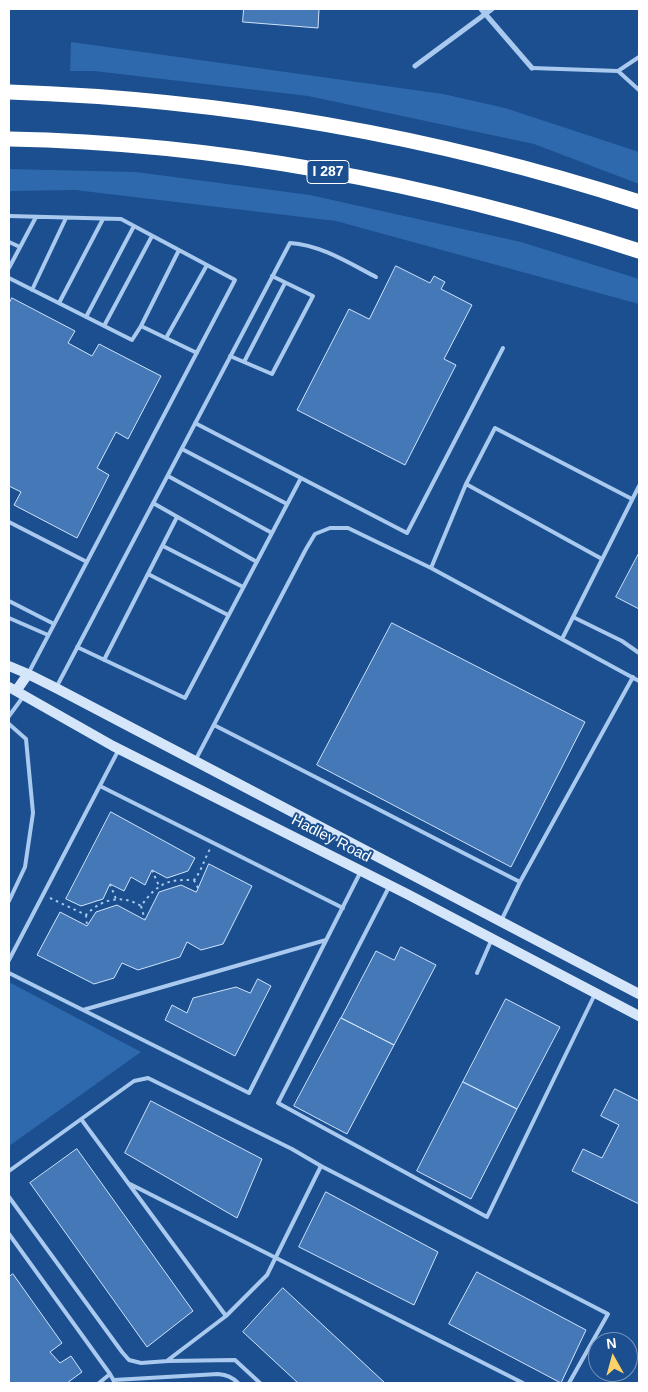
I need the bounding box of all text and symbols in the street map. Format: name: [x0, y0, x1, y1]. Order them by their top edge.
road number: I 287: [307, 160, 349, 183]
street label: Hadley Road: [288, 811, 374, 867]
north arrow: [588, 1332, 638, 1382]
text: N: [605, 1335, 617, 1352]

